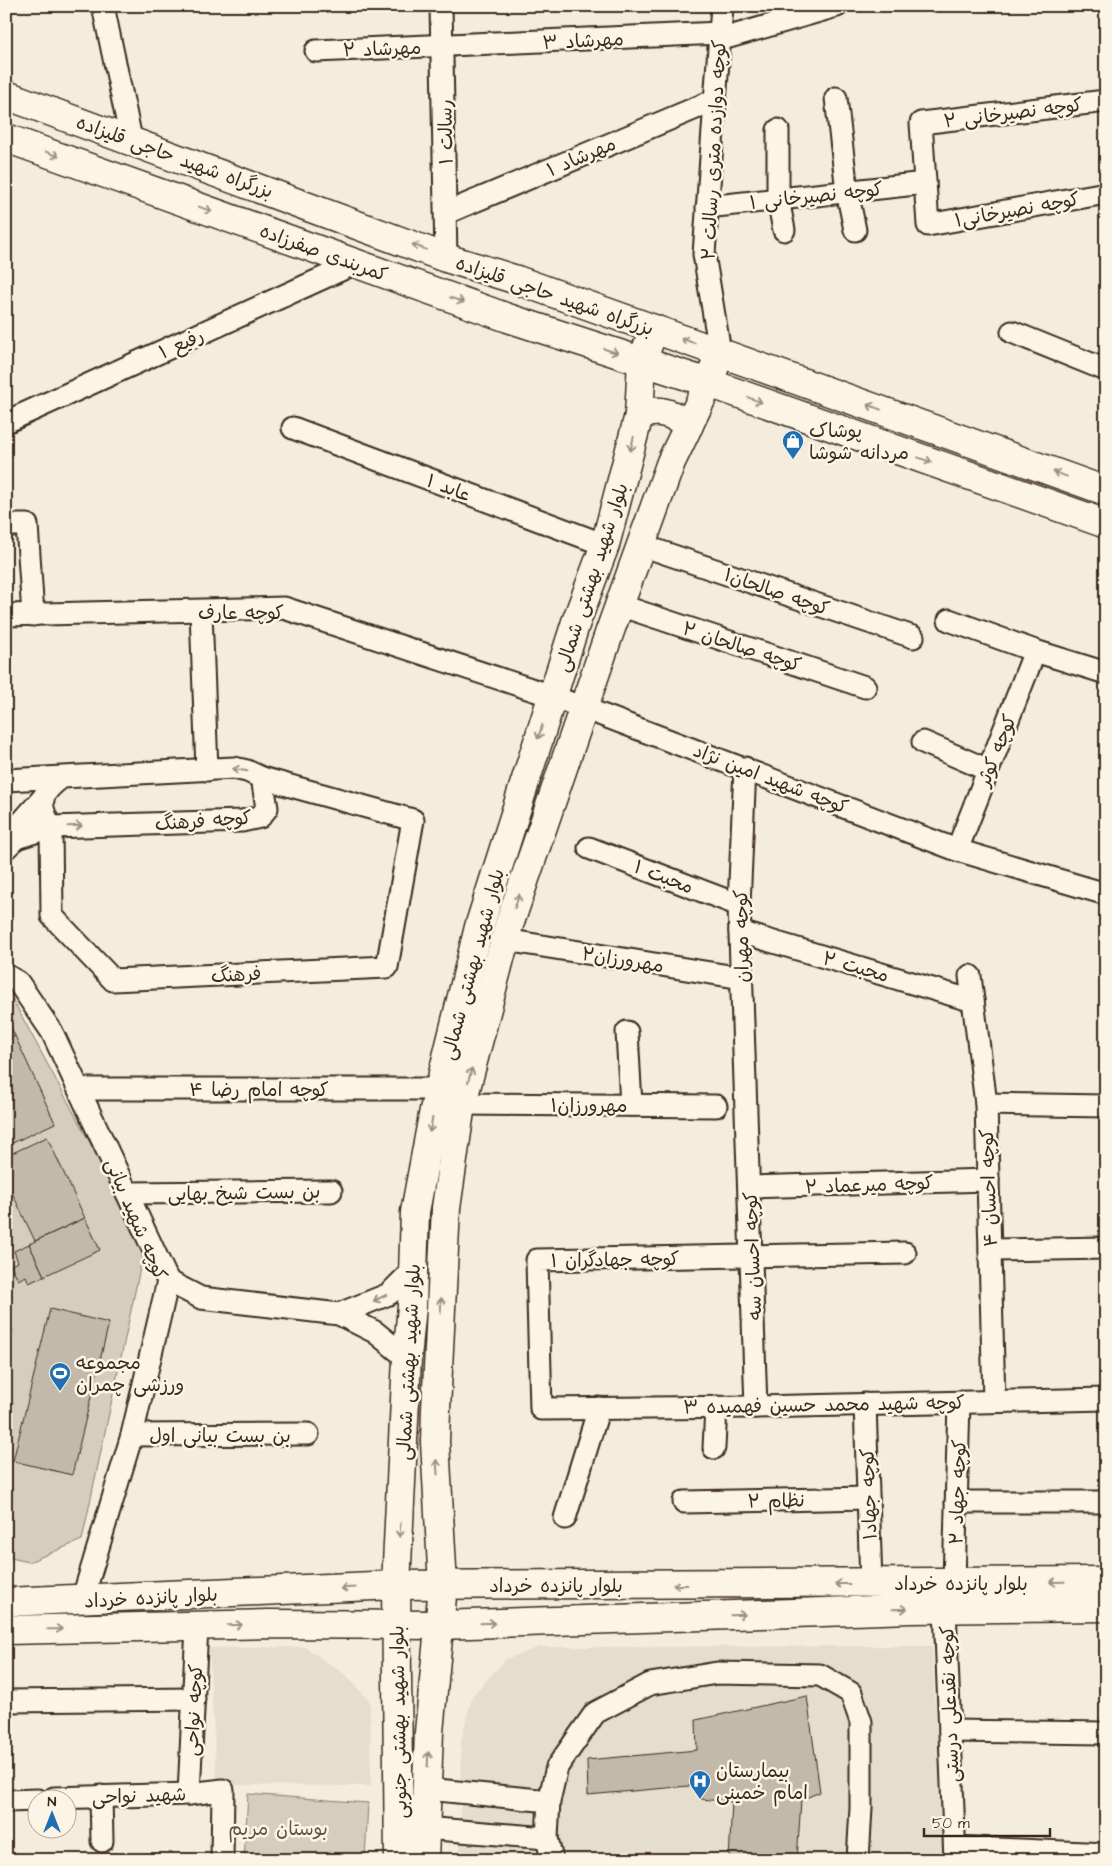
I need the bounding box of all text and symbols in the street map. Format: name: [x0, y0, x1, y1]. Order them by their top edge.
street label: مهرشاد ۳: [542, 26, 624, 57]
street label: مهرشاد ۲: [342, 35, 422, 64]
street label: کوچه دوازده متری رسالت ۲: [695, 39, 734, 261]
street label: کوچه نصیرخانی ۲: [942, 92, 1084, 135]
street label: رسالت ۱: [432, 99, 461, 165]
street label: بزرگراه شهید حاجی قلیزاده: [72, 109, 277, 206]
street label: مهرشاد ۱: [543, 131, 620, 184]
one-way arrow: [44, 150, 60, 160]
street label: کوچه نصیرخانی ۱: [748, 176, 884, 217]
street label: کوچه نصیرخانی۱: [953, 186, 1082, 235]
one-way arrow: [197, 205, 212, 214]
street label: کمربندی صفرزاده: [256, 218, 391, 289]
one-way arrow: [412, 242, 427, 252]
street label: بزرگراه شهید حاجی قلیزاده: [452, 250, 657, 343]
one-way arrow: [449, 296, 464, 305]
street label: رفیع ۱: [155, 323, 208, 366]
one-way arrow: [680, 336, 696, 346]
one-way arrow: [603, 347, 619, 357]
one-way arrow: [747, 395, 763, 405]
one-way arrow: [867, 402, 882, 411]
place label: پوشاک مردانه شوشا: [809, 418, 909, 467]
shop icon: پوشاک مردانه شوشا: [781, 429, 805, 460]
one-way arrow: [627, 436, 636, 452]
one-way arrow: [916, 456, 932, 465]
street label: عابد ۱: [422, 468, 474, 509]
one-way arrow: [1053, 469, 1068, 478]
street label: بلوار شهید بهشتی شمالی: [549, 480, 636, 675]
street label: کوچه صالحان۱: [720, 562, 833, 623]
street label: کوچه عارف: [198, 600, 284, 627]
street label: کوچه صالحان ۲: [679, 616, 804, 679]
street label: کوچه کوثر: [970, 711, 1024, 792]
one-way arrow: [535, 724, 545, 740]
street label: کوچه شهید امین نژاد: [689, 737, 852, 821]
one-way arrow: [233, 765, 249, 774]
street label: کوچه فرهنگ: [154, 805, 252, 838]
one-way arrow: [67, 822, 83, 831]
street label: محبت ۱: [630, 854, 697, 901]
street label: بلوار شهید بهشتی شمالی: [435, 866, 512, 1063]
street label: کوچه مهران: [728, 889, 757, 983]
one-way arrow: [513, 894, 522, 910]
street label: مهرورزان۲: [580, 941, 666, 980]
street label: محبت ۲: [819, 945, 892, 990]
street label: فرهنگ: [210, 961, 262, 990]
one-way arrow: [466, 1068, 475, 1084]
street label: کوچه امام رضا ۴: [189, 1077, 329, 1104]
street label: مهرورزان۱: [550, 1093, 628, 1120]
one-way arrow: [426, 1116, 436, 1132]
street label: کوچه احسان ۴: [974, 1128, 1005, 1248]
street label: کوچه شهید بیانی: [98, 1154, 173, 1285]
street label: کوچه میرعماد ۲: [804, 1170, 934, 1201]
street label: بن بست شیخ بهایی: [167, 1179, 321, 1208]
street label: کوچه احسان سه: [738, 1191, 769, 1321]
street label: کوچه جهادگران ۱: [550, 1246, 680, 1275]
street label: بلوار شهید بهشتی شمالی: [391, 1263, 428, 1461]
one-way arrow: [373, 1294, 388, 1303]
one-way arrow: [437, 1297, 446, 1313]
place label: مجموعه ورزشی چمران: [76, 1350, 184, 1399]
sports icon: مجموعه ورزشی چمران: [48, 1361, 72, 1392]
street label: کوچه شهید محمد حسین فهمیده ۳: [683, 1390, 965, 1421]
street label: بن بست بیانی اول: [149, 1423, 291, 1450]
street label: کوچه جهاد ۲: [943, 1439, 974, 1545]
street label: کوچه جهاد۱: [854, 1447, 885, 1540]
one-way arrow: [432, 1460, 441, 1476]
street label: نظام ۲: [747, 1488, 805, 1515]
one-way arrow: [395, 1522, 404, 1538]
street label: بلوار پانزده خرداد: [894, 1571, 1028, 1598]
street label: بلوار پانزده خرداد: [489, 1573, 623, 1600]
one-way arrow: [1049, 1577, 1066, 1587]
one-way arrow: [834, 1579, 850, 1589]
one-way arrow: [672, 1580, 688, 1590]
street label: بلوار پانزده خرداد: [84, 1582, 219, 1615]
one-way arrow: [340, 1583, 356, 1592]
one-way arrow: [892, 1604, 908, 1614]
one-way arrow: [730, 1610, 746, 1619]
one-way arrow: [480, 1618, 496, 1628]
one-way arrow: [227, 1621, 243, 1630]
one-way arrow: [46, 1624, 63, 1634]
street label: بلوار شهید بهشتی جنوبی: [384, 1625, 415, 1819]
street label: کوچه نقدعلی درستی: [934, 1625, 967, 1783]
street label: کوچه نواحی: [179, 1663, 210, 1757]
one-way arrow: [424, 1751, 433, 1767]
place label: بیمارستان امام خمینی: [716, 1758, 808, 1807]
hospital icon: بیمارستان امام خمینی: [688, 1769, 712, 1800]
street label: شهید نواحی: [91, 1781, 187, 1812]
north arrow: [28, 1788, 78, 1838]
text: N: [48, 1792, 57, 1812]
scale bar: [924, 1806, 1051, 1838]
text: 50 m: [932, 1813, 970, 1834]
park label: بوستان مریم: [228, 1816, 328, 1843]

